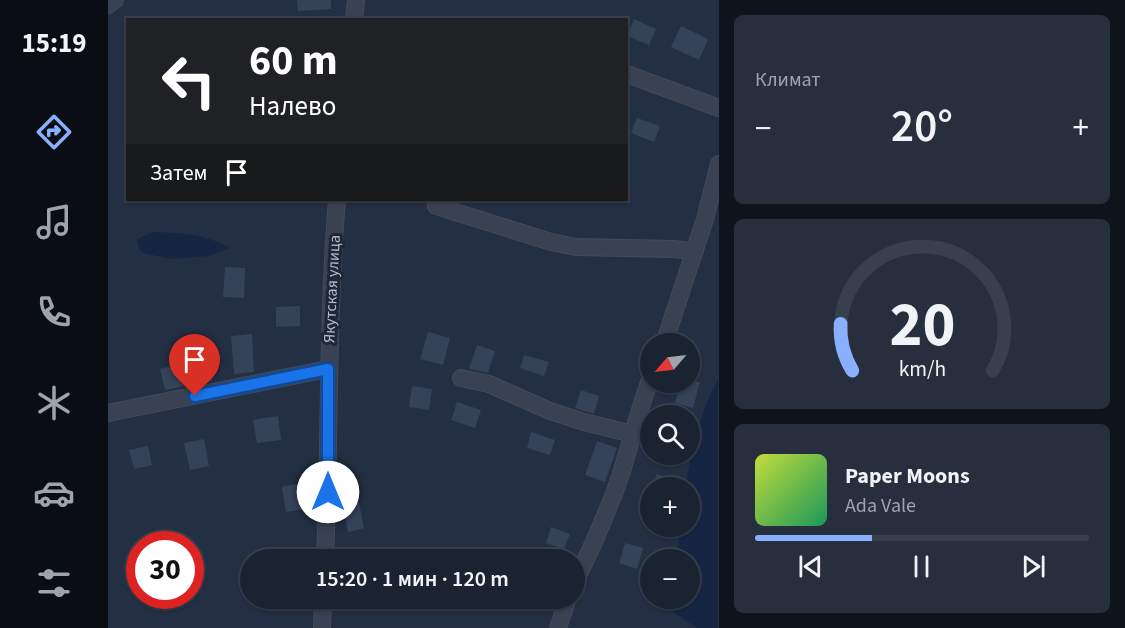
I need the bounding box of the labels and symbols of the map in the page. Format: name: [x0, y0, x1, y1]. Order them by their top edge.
street label: Якутская улица: [318, 234, 346, 344]
north arrow: [640, 333, 700, 393]
pin: [169, 334, 220, 396]
position arrow: [296, 460, 360, 524]
speed limit sign: 30: [126, 531, 204, 609]

